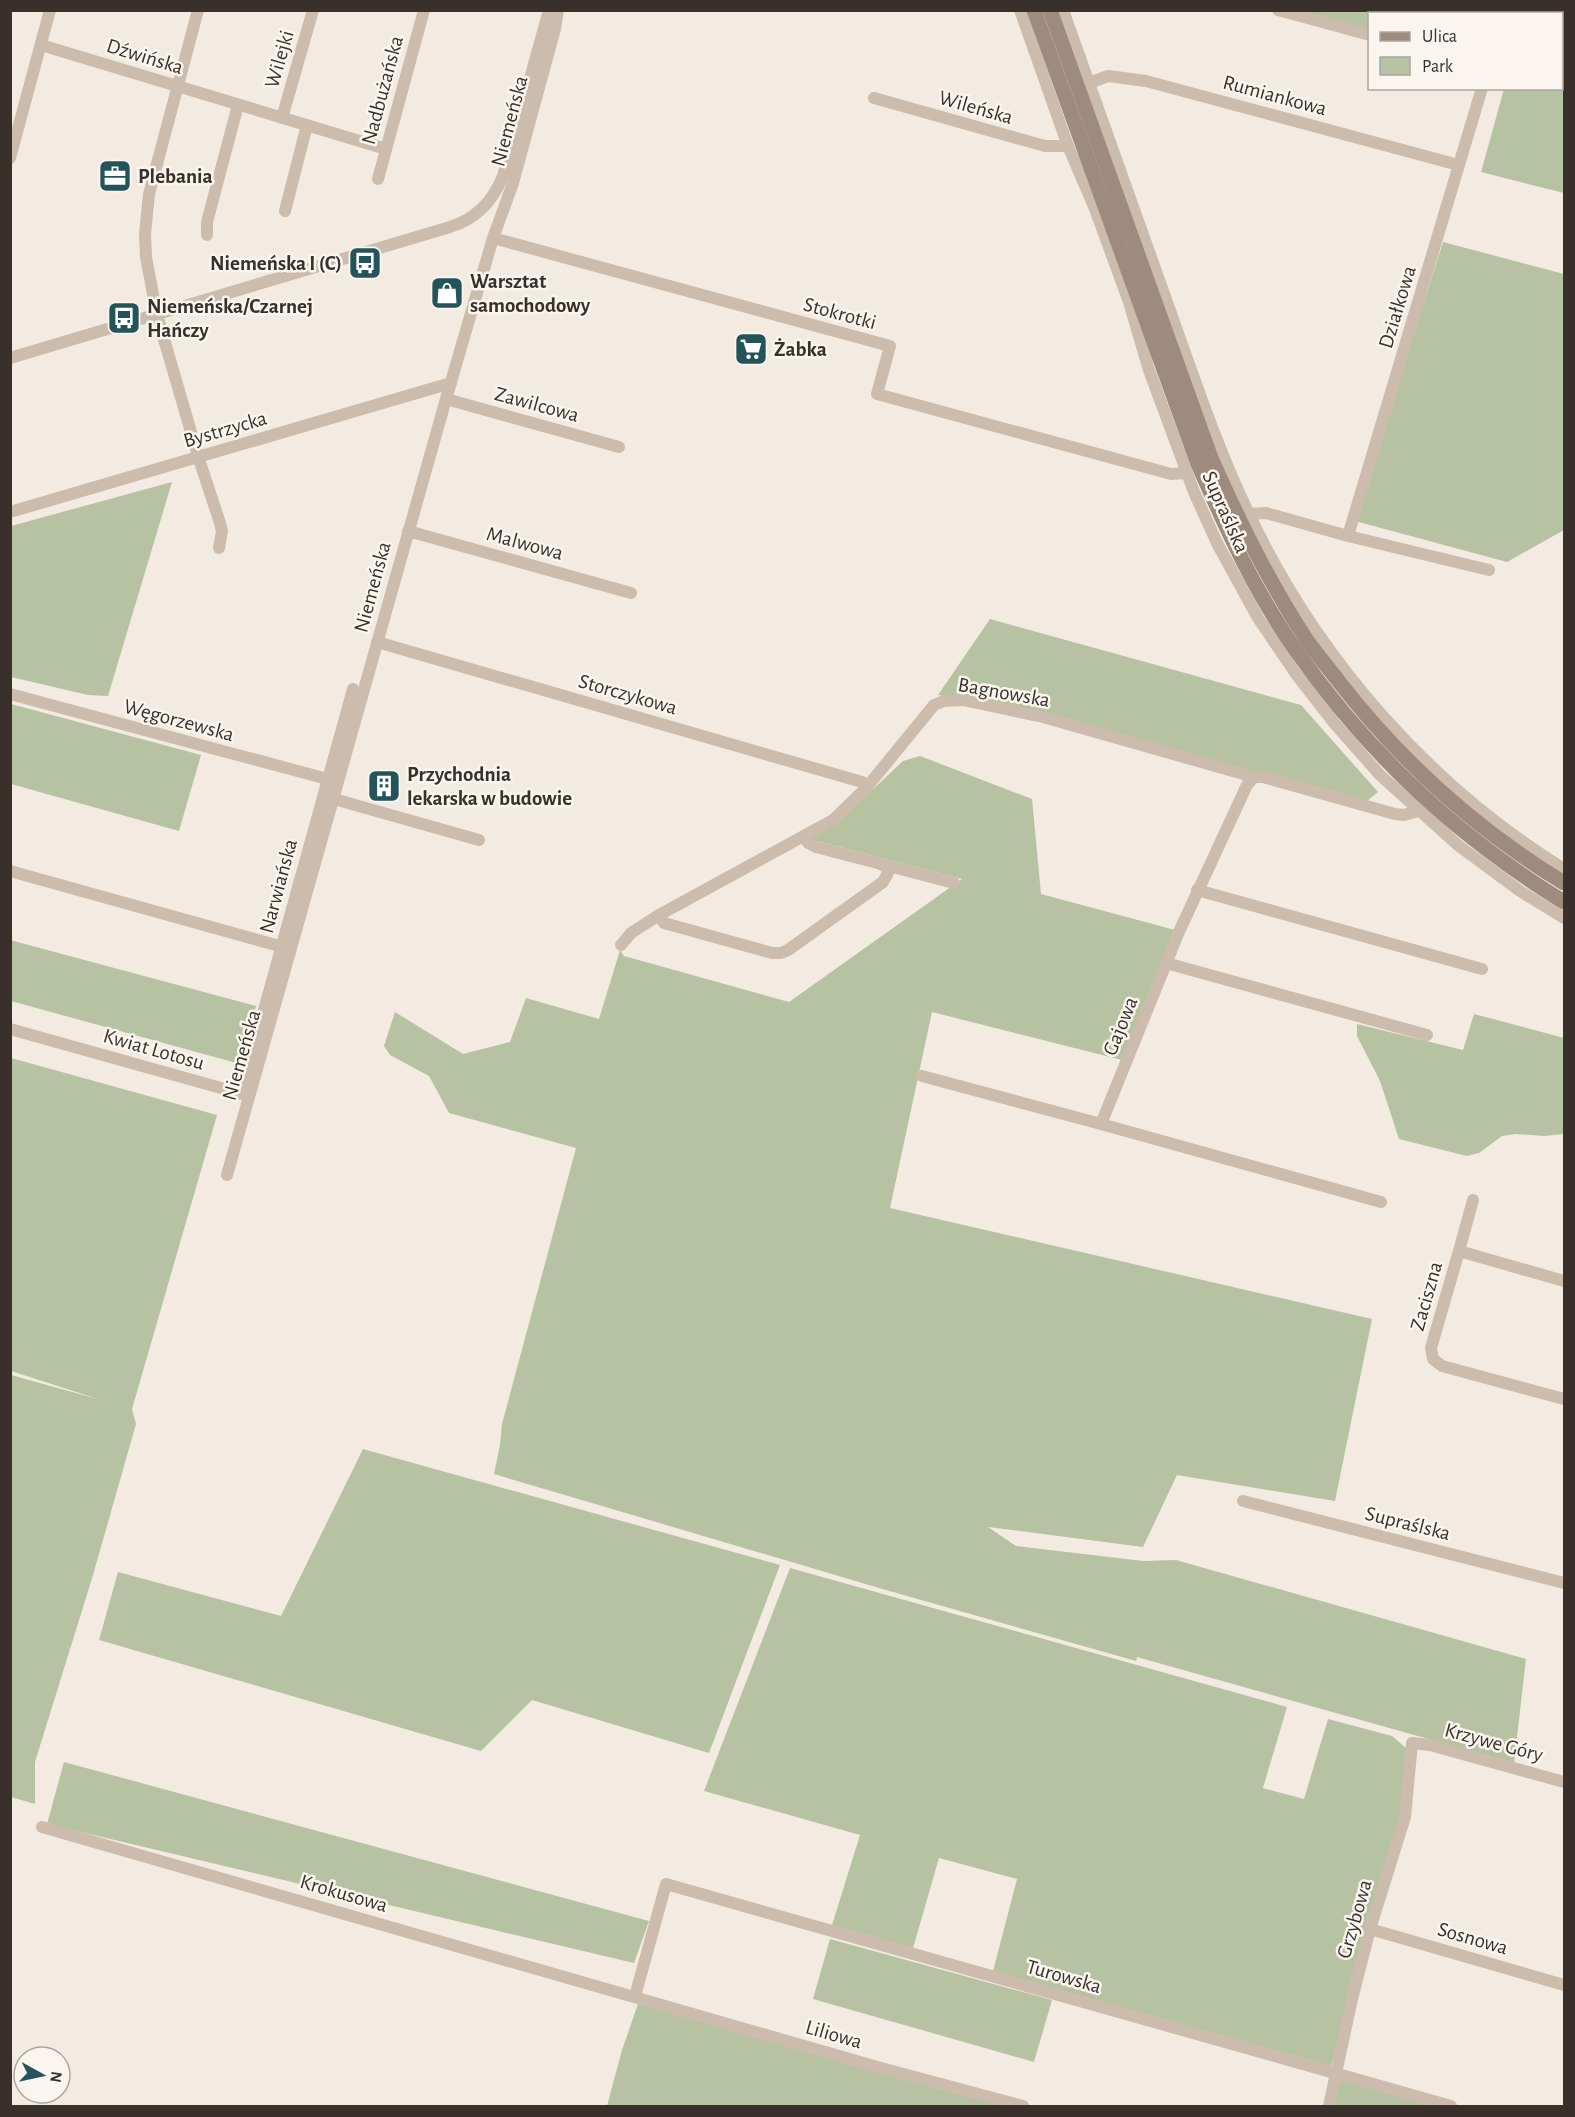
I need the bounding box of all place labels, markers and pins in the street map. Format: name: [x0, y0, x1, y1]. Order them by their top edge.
office icon: Plebania: [97, 158, 133, 194]
place label: Plebania: [138, 166, 213, 187]
bus stop icon: Niemeńska I (C): [347, 245, 383, 281]
place label: Niemeńska I (C): [210, 253, 342, 274]
place label: Warsztat samochodowy: [470, 271, 591, 316]
shop icon: Warsztat samochodowy: [429, 275, 465, 311]
place label: Niemeńska/Czarnej Hańczy: [147, 296, 313, 341]
bus stop icon: Niemeńska/Czarnej Hańczy: [106, 300, 142, 336]
supermarket icon: Żabka: [733, 331, 769, 367]
place label: Żabka: [774, 338, 827, 360]
place label: Przychodnia lekarska w budowie: [407, 764, 572, 809]
building icon: Przychodnia lekarska w budowie: [366, 768, 402, 804]

